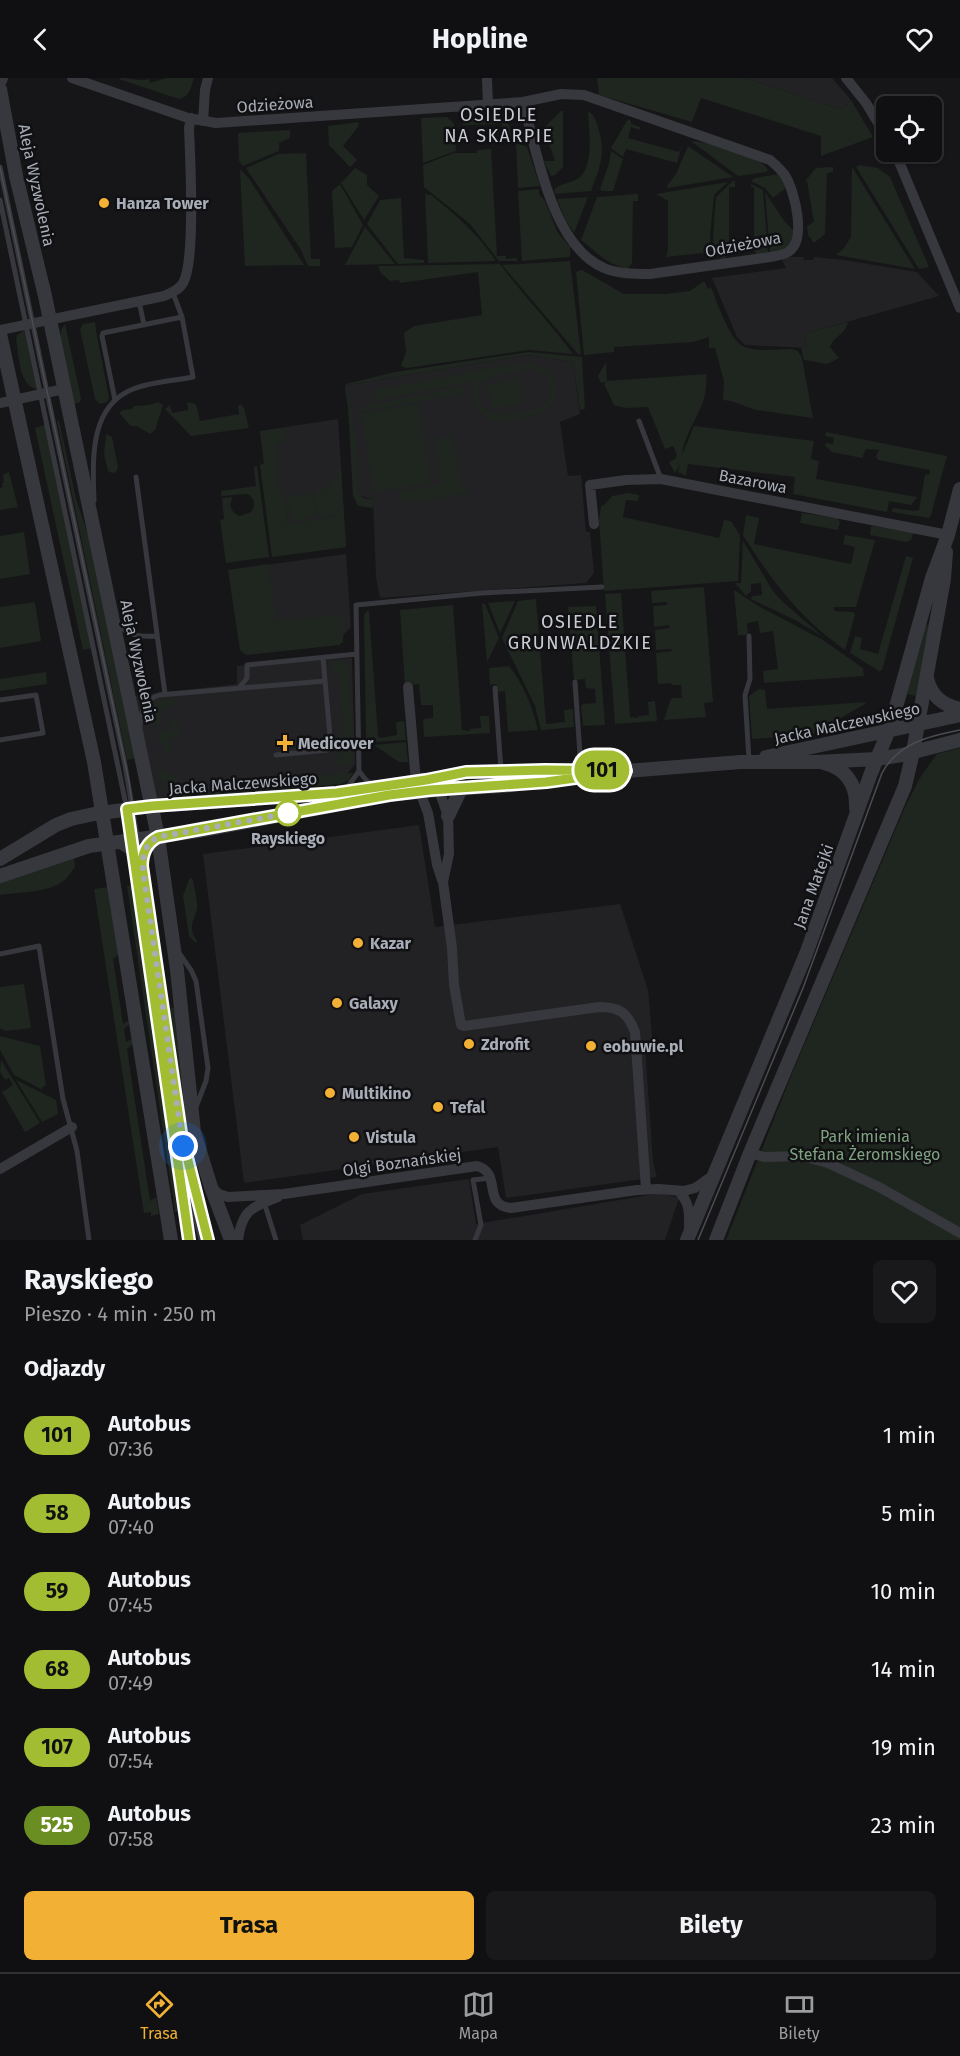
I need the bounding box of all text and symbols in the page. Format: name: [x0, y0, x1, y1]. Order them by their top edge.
icon: back: [24, 23, 57, 56]
text: Hopline: [432, 23, 528, 55]
icon: heart: [903, 23, 936, 56]
street label: Odzieżowa: [236, 92, 314, 117]
map controls: [876, 96, 942, 162]
button: locate: [876, 96, 942, 162]
district label: OSIEDLE NA SKARPIE: [444, 104, 554, 147]
street label: Aleja Wyzwolenia: [14, 122, 59, 248]
place label: Hanza Tower: [116, 194, 209, 213]
marker: Hanza Tower: [97, 196, 111, 210]
street label: Odzieżowa: [704, 228, 783, 261]
street label: Bazarowa: [717, 466, 789, 497]
street label: Aleja Wyzwolenia: [116, 598, 161, 724]
district label: OSIEDLE GRUNWALDZKIE: [508, 611, 652, 654]
street label: Jacka Malczewskiego: [772, 699, 922, 748]
marker: Medicover: [276, 734, 294, 752]
place label: Medicover: [298, 734, 374, 753]
line badge: 101: [568, 750, 636, 790]
text: 101: [586, 757, 618, 783]
street label: Jacka Malczewskiego: [168, 769, 318, 798]
marker: Rayskiego: [275, 800, 301, 826]
place label: Rayskiego: [251, 829, 325, 848]
street label: Jana Matejki: [789, 841, 838, 931]
place label: Kazar: [370, 934, 412, 953]
marker: Kazar: [351, 936, 365, 950]
place label: Galaxy: [349, 994, 399, 1013]
marker: Galaxy: [330, 996, 344, 1010]
place label: Zdrofit: [481, 1035, 531, 1054]
marker: Zdrofit: [462, 1037, 476, 1051]
place label: eobuwie.pl: [603, 1037, 683, 1056]
marker: eobuwie.pl: [584, 1039, 598, 1053]
place label: Multikino: [342, 1084, 411, 1103]
marker: Multikino: [323, 1086, 337, 1100]
place label: Tefal: [450, 1098, 486, 1117]
marker: Tefal: [431, 1100, 445, 1114]
park label: Park imienia Stefana Żeromskiego: [790, 1127, 940, 1164]
place label: Vistula: [365, 1128, 416, 1147]
marker: Vistula: [347, 1130, 361, 1144]
your location: [168, 1131, 198, 1161]
street label: Olgi Boznańskiej: [342, 1145, 463, 1180]
button: heart: [873, 1260, 936, 1323]
text: Rayskiego: [24, 1263, 154, 1296]
text: Pieszo · 4 min · 250 m: [24, 1302, 217, 1326]
text: Odjazdy: [24, 1355, 105, 1382]
text: Autobus: [108, 1410, 191, 1437]
text: 101: [41, 1422, 73, 1448]
text: 1 min: [883, 1422, 936, 1449]
text: 07:36: [108, 1437, 153, 1461]
text: Autobus: [108, 1488, 191, 1515]
text: 58: [45, 1500, 69, 1526]
text: 5 min: [881, 1500, 936, 1527]
text: 07:40: [108, 1515, 154, 1539]
text: Autobus: [108, 1566, 191, 1593]
text: 59: [46, 1578, 68, 1604]
text: 10 min: [870, 1578, 936, 1605]
text: 07:45: [108, 1593, 153, 1617]
text: Autobus: [108, 1644, 191, 1671]
text: 68: [45, 1656, 69, 1682]
text: 14 min: [871, 1656, 936, 1683]
text: 07:49: [108, 1671, 153, 1695]
text: Autobus: [108, 1722, 191, 1749]
text: 107: [41, 1734, 73, 1760]
text: 19 min: [871, 1734, 936, 1761]
text: 07:54: [108, 1749, 153, 1773]
text: Autobus: [108, 1800, 191, 1827]
text: 525: [40, 1812, 74, 1838]
text: 23 min: [870, 1812, 936, 1839]
text: 07:58: [108, 1827, 154, 1851]
button: Trasa: [24, 1891, 474, 1960]
button: Bilety: [486, 1891, 936, 1960]
tab: Trasa: [140, 1988, 178, 2043]
tab: Mapa: [459, 1988, 498, 2043]
tab: Bilety: [779, 1988, 820, 2043]

